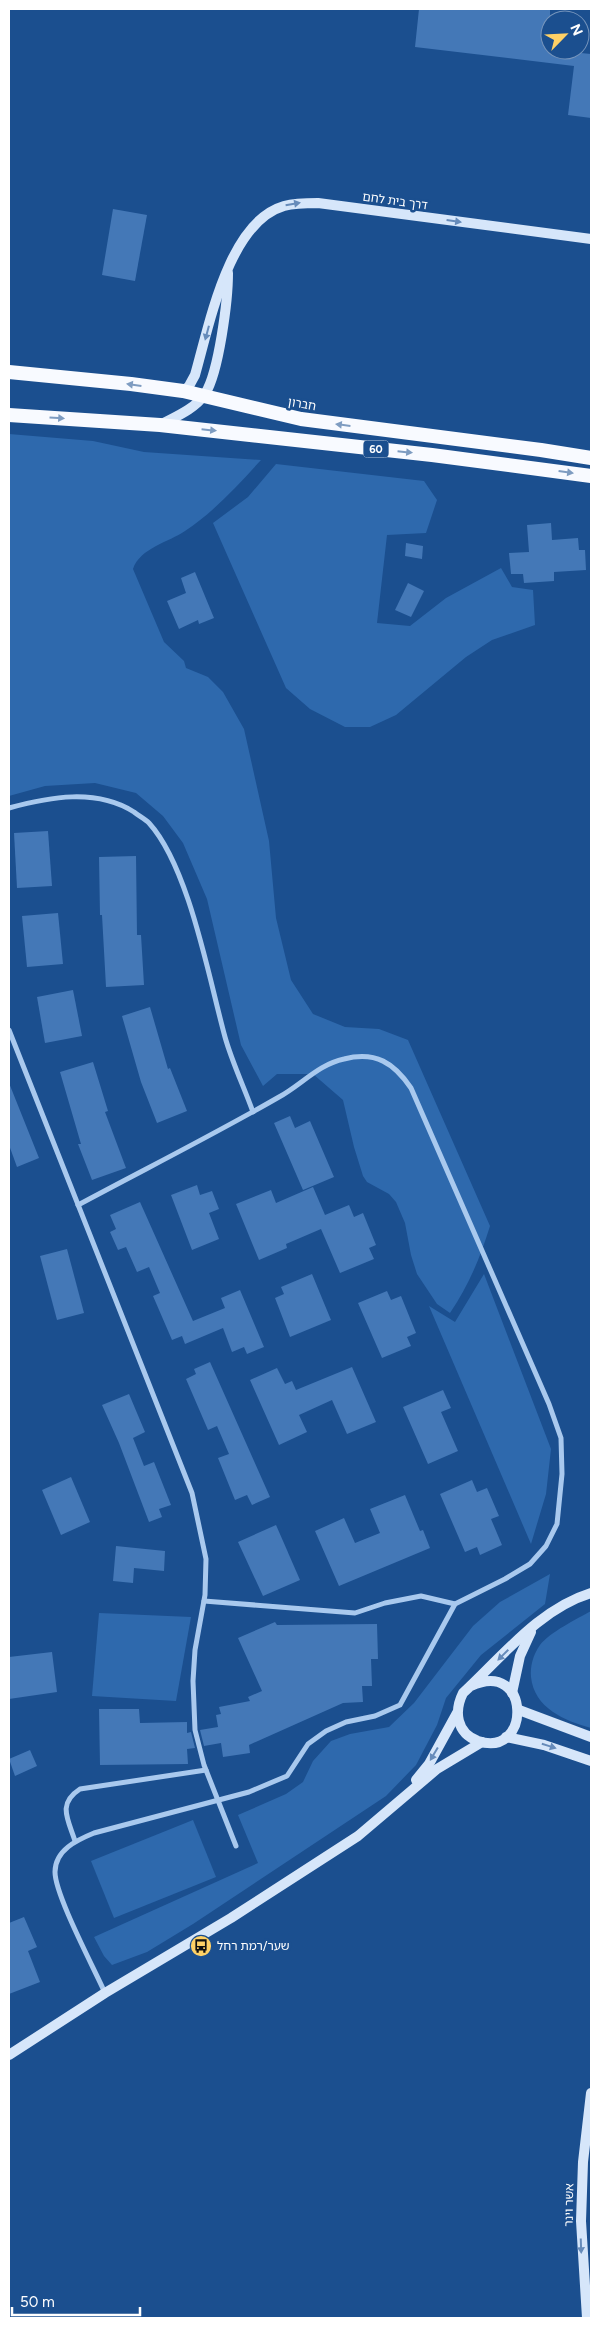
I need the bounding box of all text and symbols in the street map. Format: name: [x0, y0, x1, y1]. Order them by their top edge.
north arrow: [540, 10, 590, 60]
text: N: [566, 22, 586, 38]
street label: דרך בית לחם: [362, 190, 429, 213]
one-way arrow: [286, 200, 302, 208]
one-way arrow: [447, 217, 463, 225]
one-way arrow: [203, 325, 211, 340]
one-way arrow: [126, 380, 142, 388]
street label: חברון: [287, 395, 317, 413]
one-way arrow: [50, 415, 66, 423]
one-way arrow: [335, 421, 351, 429]
one-way arrow: [201, 426, 217, 434]
road number: 60: [364, 440, 388, 458]
one-way arrow: [397, 448, 413, 456]
one-way arrow: [559, 468, 575, 476]
one-way arrow: [497, 1649, 509, 1661]
one-way arrow: [542, 1743, 557, 1751]
one-way arrow: [430, 1747, 439, 1760]
bus stop icon: שער/רמת רחל: [189, 1934, 213, 1958]
place label: שער/רמת רחל: [217, 1939, 290, 1953]
street label: אשר וינר: [562, 2183, 576, 2227]
one-way arrow: [578, 2238, 586, 2254]
scale bar: [12, 2284, 140, 2316]
text: 50 m: [20, 2293, 55, 2311]

